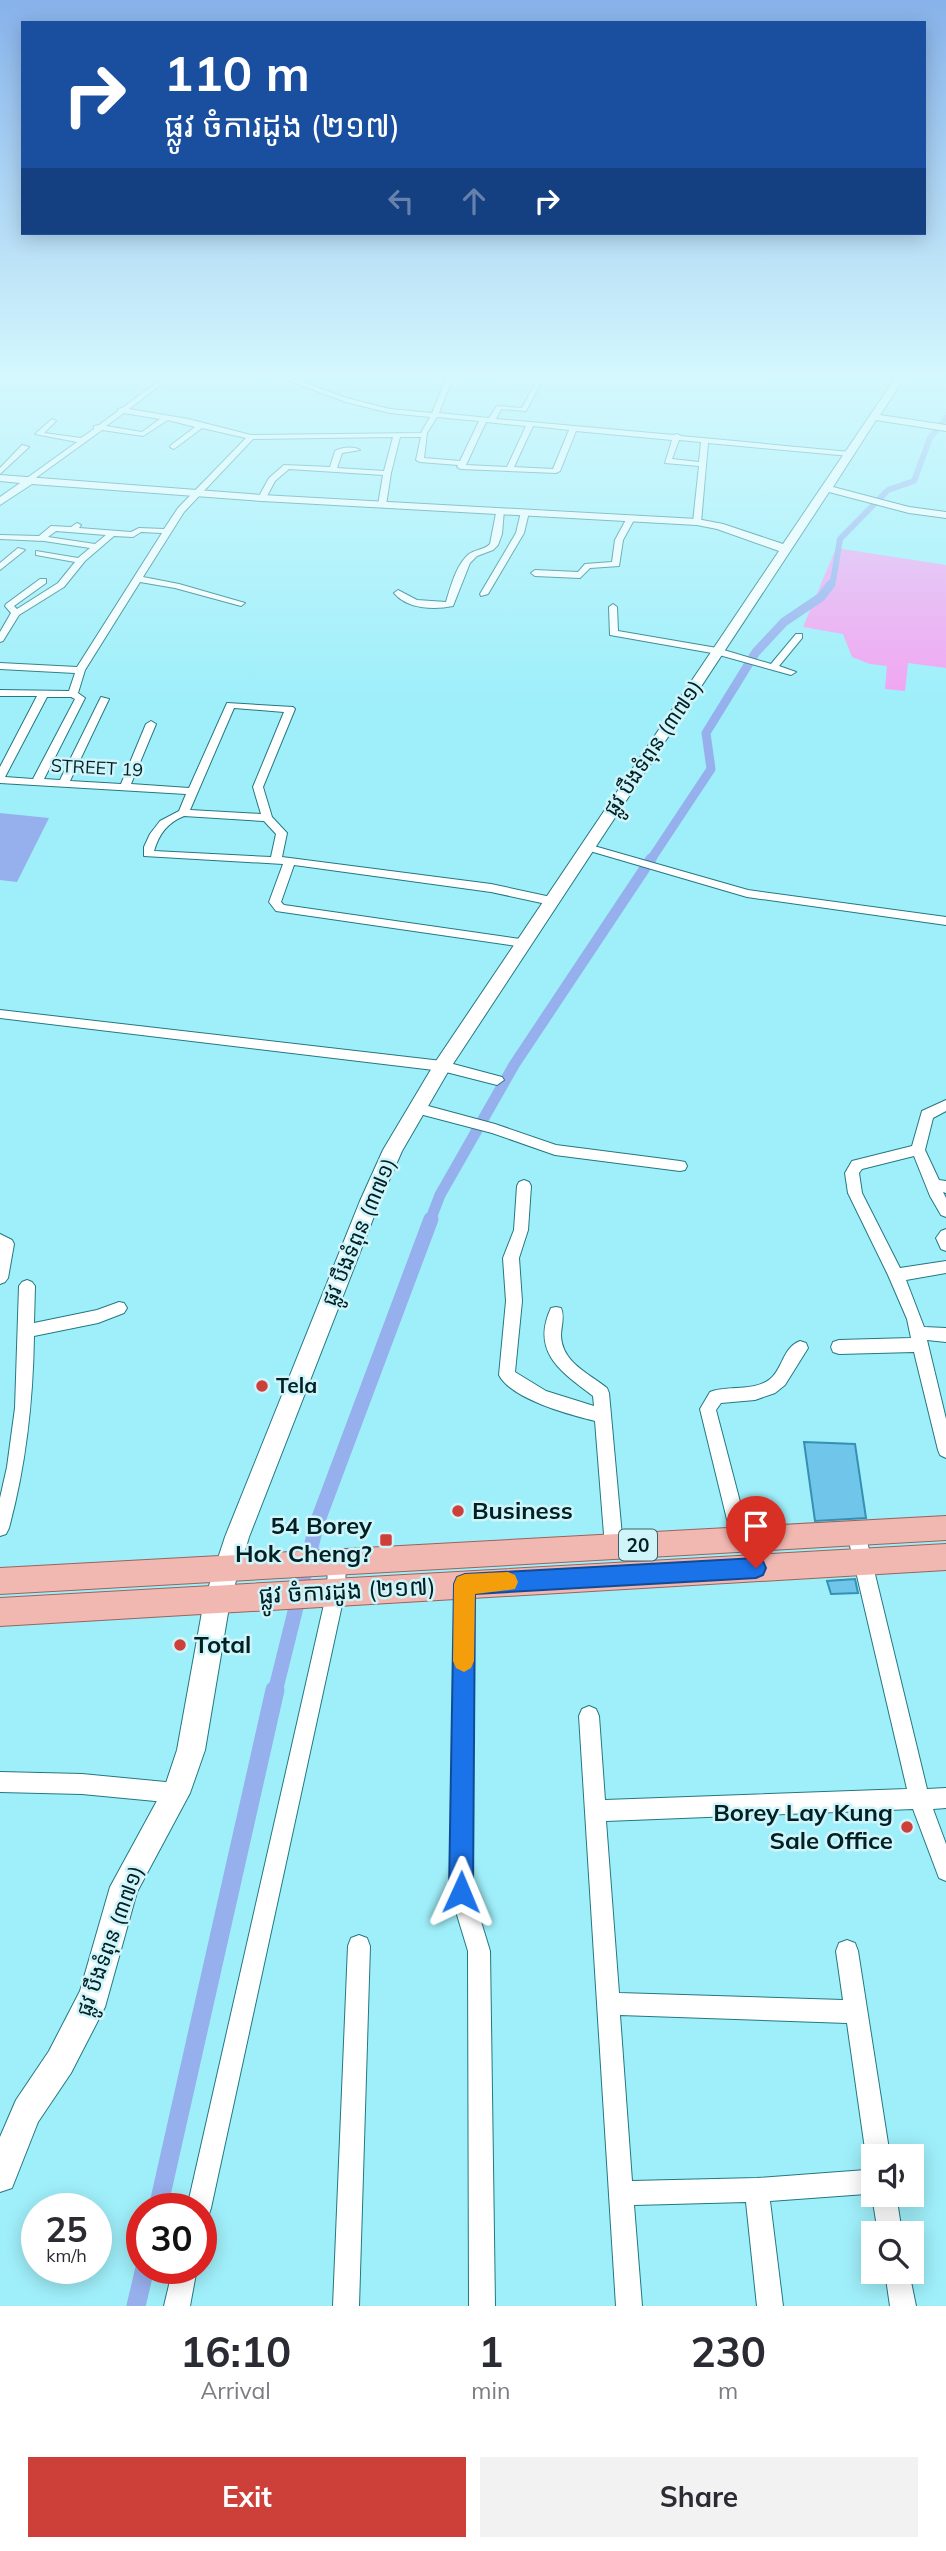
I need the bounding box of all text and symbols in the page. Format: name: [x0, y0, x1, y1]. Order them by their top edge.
text: 110 m: [164, 42, 310, 103]
icon: right: [49, 49, 140, 140]
text: ផ្លូវ ចំការដូង (២១៧): [164, 105, 400, 145]
icon: left: [382, 182, 420, 220]
icon: ahead: [455, 182, 493, 220]
icon: right: [528, 182, 566, 220]
street label: ផ្លូវ បឹងទំពុន (៣៧១): [597, 675, 713, 824]
street label: STREET 19: [50, 754, 144, 781]
street label: ផ្លូវ បឹងទំពុន (៣៧១): [315, 1154, 408, 1312]
place label: Tela: [276, 1372, 317, 1398]
marker: Tela: [254, 1378, 270, 1394]
place label: Business: [472, 1495, 573, 1525]
pin: [726, 1496, 786, 1568]
marker: Business: [450, 1503, 466, 1519]
icon: arrive: [737, 1507, 775, 1545]
place label: 54 Borey Hok Cheng?: [235, 1510, 373, 1568]
road number: 20: [619, 1530, 657, 1560]
marker: 54 Borey Hok Cheng?: [378, 1532, 394, 1548]
street label: ផ្លូវ ចំការដូង (២១៧): [258, 1570, 437, 1618]
place label: Total: [194, 1629, 251, 1659]
marker: Total: [172, 1637, 188, 1653]
place label: Borey Lay Kung Sale Office: [713, 1797, 893, 1855]
marker: Borey Lay Kung Sale Office: [899, 1819, 915, 1835]
position arrow: [424, 1855, 498, 1929]
street label: ផ្លូវ បឹងទំពុន (៣៧១): [70, 1862, 155, 2022]
map controls: [861, 2144, 924, 2284]
button: sound: [861, 2144, 924, 2207]
speed limit sign: 30: [126, 2193, 217, 2284]
text: 25: [45, 2207, 88, 2251]
button: search: [861, 2221, 924, 2284]
text: km/h: [46, 2244, 87, 2267]
text: 16:10: [180, 2325, 291, 2378]
text: 1: [478, 2325, 503, 2378]
text: 230: [690, 2325, 766, 2378]
text: Arrival: [200, 2376, 271, 2405]
text: min: [471, 2376, 510, 2405]
text: m: [718, 2376, 738, 2405]
button: Exit: [28, 2457, 466, 2537]
button: Share: [480, 2457, 918, 2537]

